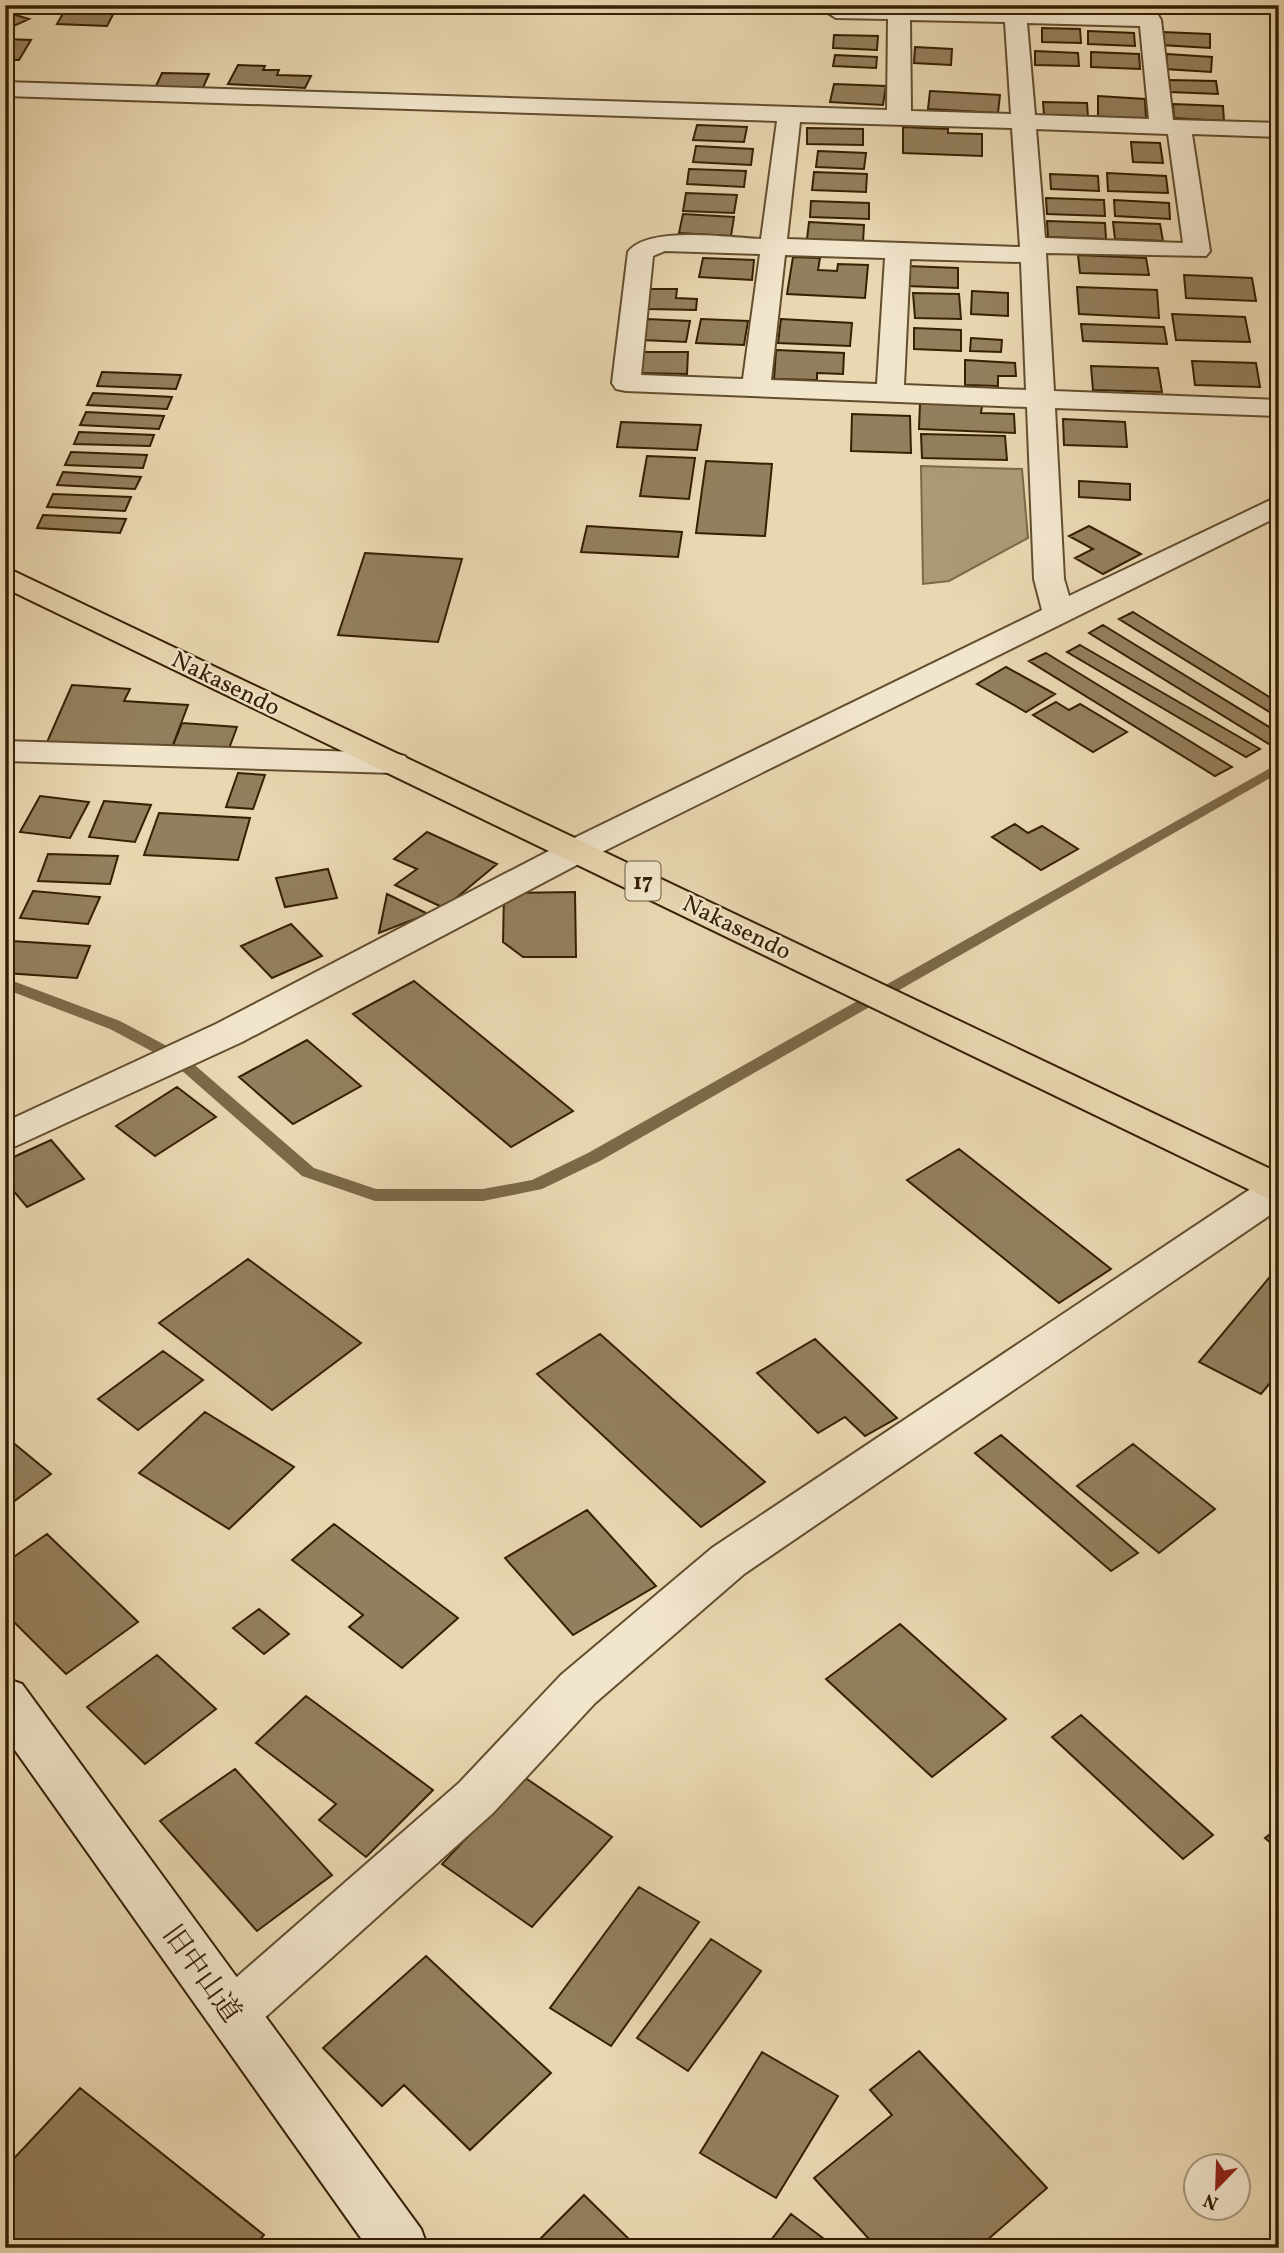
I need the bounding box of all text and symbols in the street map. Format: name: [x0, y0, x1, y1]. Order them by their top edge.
street label: Nakasendo: [165, 644, 285, 726]
road number: 17: [626, 862, 660, 900]
street label: Nakasendo: [676, 888, 796, 970]
street label: 旧中山道: [152, 1918, 250, 2031]
north arrow: [1182, 2152, 1252, 2222]
text: N: [1200, 2186, 1223, 2215]

